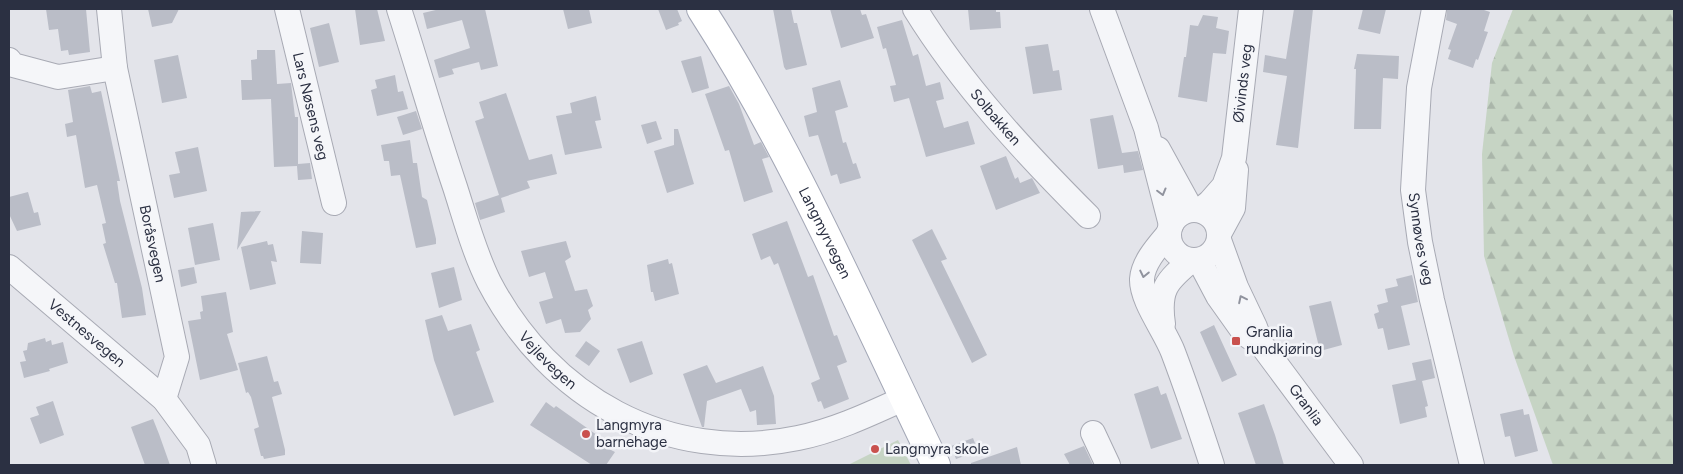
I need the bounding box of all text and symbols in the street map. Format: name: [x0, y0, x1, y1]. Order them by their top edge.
street label: Øivinds veg: [1229, 43, 1256, 124]
street label: Lars Nøsens veg: [289, 50, 332, 162]
street label: Solbakken: [966, 85, 1025, 149]
street label: Langmyrvegen: [795, 184, 855, 281]
one-way arrow: [1156, 188, 1166, 196]
street label: Synnøves veg: [1404, 191, 1438, 287]
street label: Boråsvegen: [136, 203, 170, 284]
one-way arrow: [1140, 269, 1150, 278]
street label: Vestnesvegen: [44, 295, 129, 371]
one-way arrow: [1238, 295, 1248, 304]
place label: Granlia rundkjøring: [1246, 323, 1322, 358]
street label: Vejlevegen: [515, 328, 580, 393]
marker: Granlia rundkjøring: [1230, 335, 1242, 347]
street label: Granlia: [1285, 381, 1327, 429]
place label: Langmyra barnehage: [596, 416, 667, 451]
marker: Langmyra barnehage: [580, 428, 592, 440]
place label: Langmyra skole: [885, 440, 989, 458]
marker: Langmyra skole: [869, 443, 881, 455]

